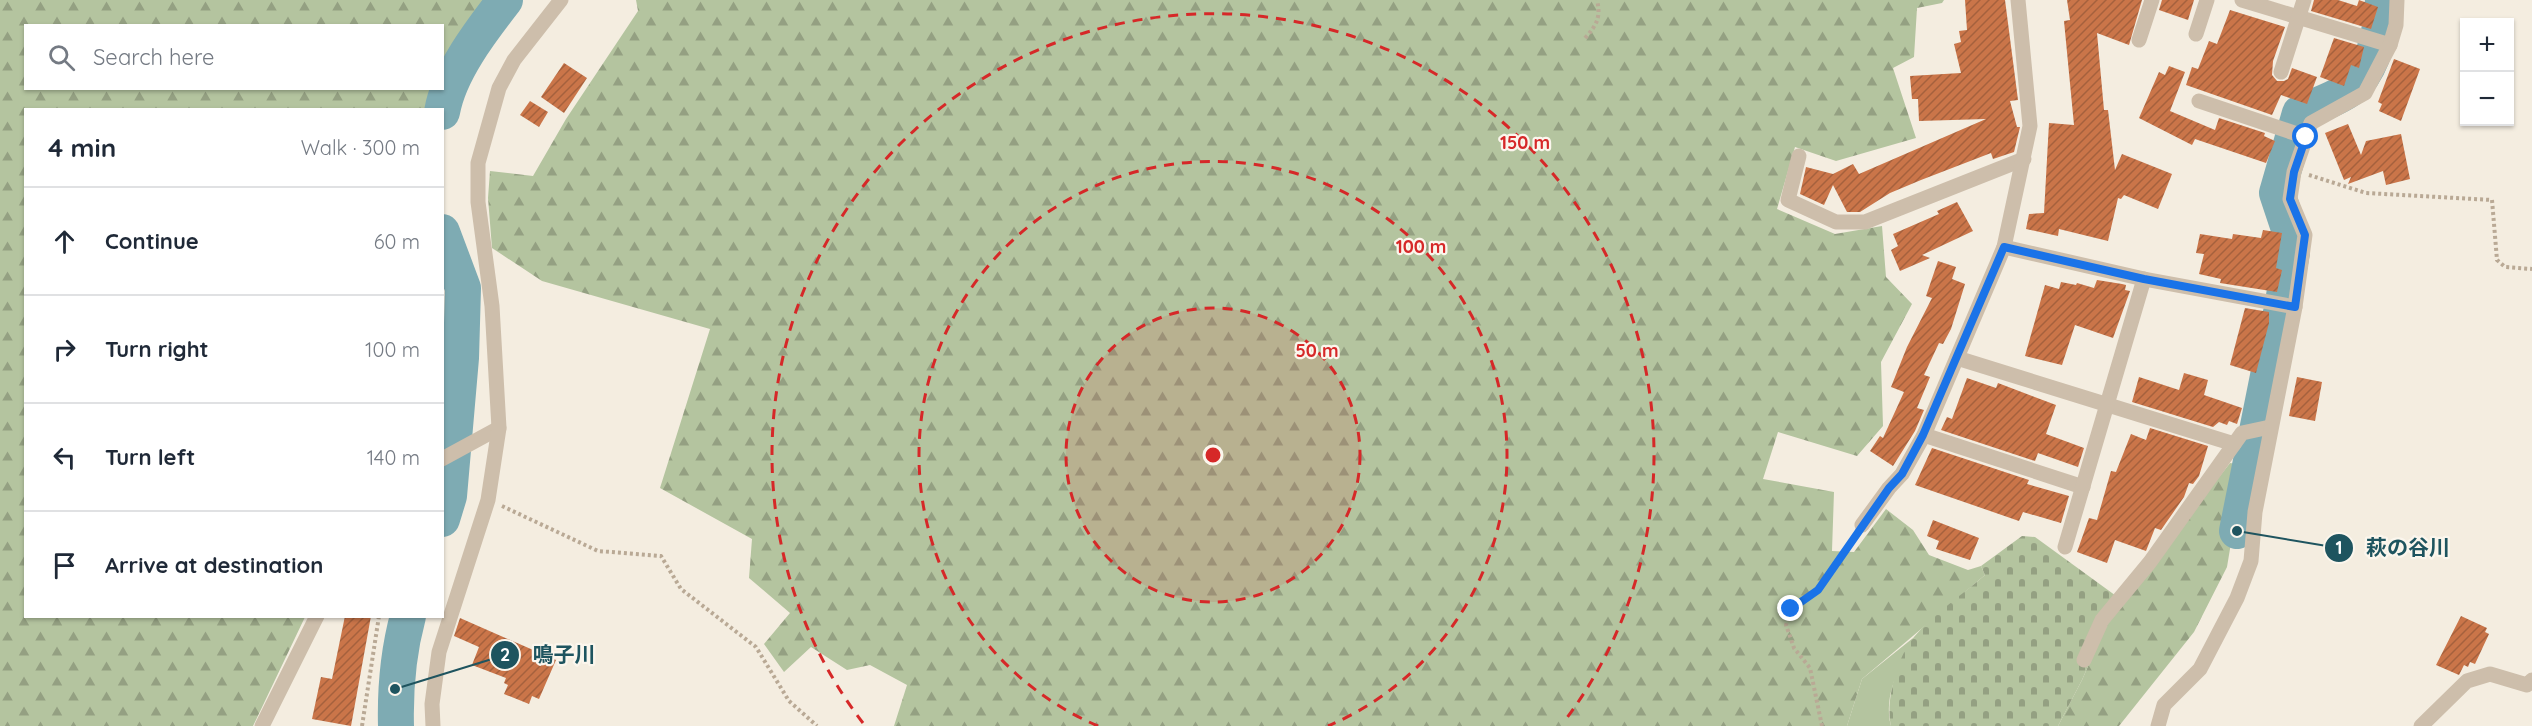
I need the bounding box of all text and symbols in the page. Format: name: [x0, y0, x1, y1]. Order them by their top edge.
map controls: [2460, 18, 2514, 126]
button: +: [2460, 18, 2514, 72]
search box: [24, 24, 444, 90]
icon: search: [45, 41, 78, 74]
text: Search here: [93, 43, 214, 71]
button: −: [2460, 72, 2514, 126]
route start: [2292, 123, 2318, 149]
text: 4 min: [48, 131, 116, 164]
text: 150 m: [1500, 131, 1550, 154]
text: Walk · 300 m: [301, 135, 420, 160]
icon: ahead: [48, 225, 81, 258]
text: Continue: [105, 227, 199, 255]
text: 60 m: [374, 229, 420, 254]
text: 100 m: [1396, 235, 1446, 258]
icon: right: [48, 333, 81, 366]
text: Turn right: [105, 335, 209, 363]
text: 100 m: [365, 337, 420, 362]
text: 50 m: [1295, 339, 1339, 362]
icon: left: [48, 441, 81, 474]
text: Turn left: [105, 443, 195, 471]
text: 140 m: [367, 445, 420, 470]
centre of rings: [1203, 445, 1223, 465]
callout: 萩の谷川: [2324, 529, 2462, 568]
text: 萩の谷川: [2366, 534, 2450, 560]
text: 1: [2335, 536, 2343, 559]
icon: arrive: [48, 549, 81, 582]
text: Arrive at destination: [105, 551, 323, 579]
route end: [1777, 595, 1803, 621]
callout: 鳴子川: [490, 635, 607, 674]
text: 鳴子川: [533, 641, 596, 667]
text: 2: [500, 643, 510, 666]

